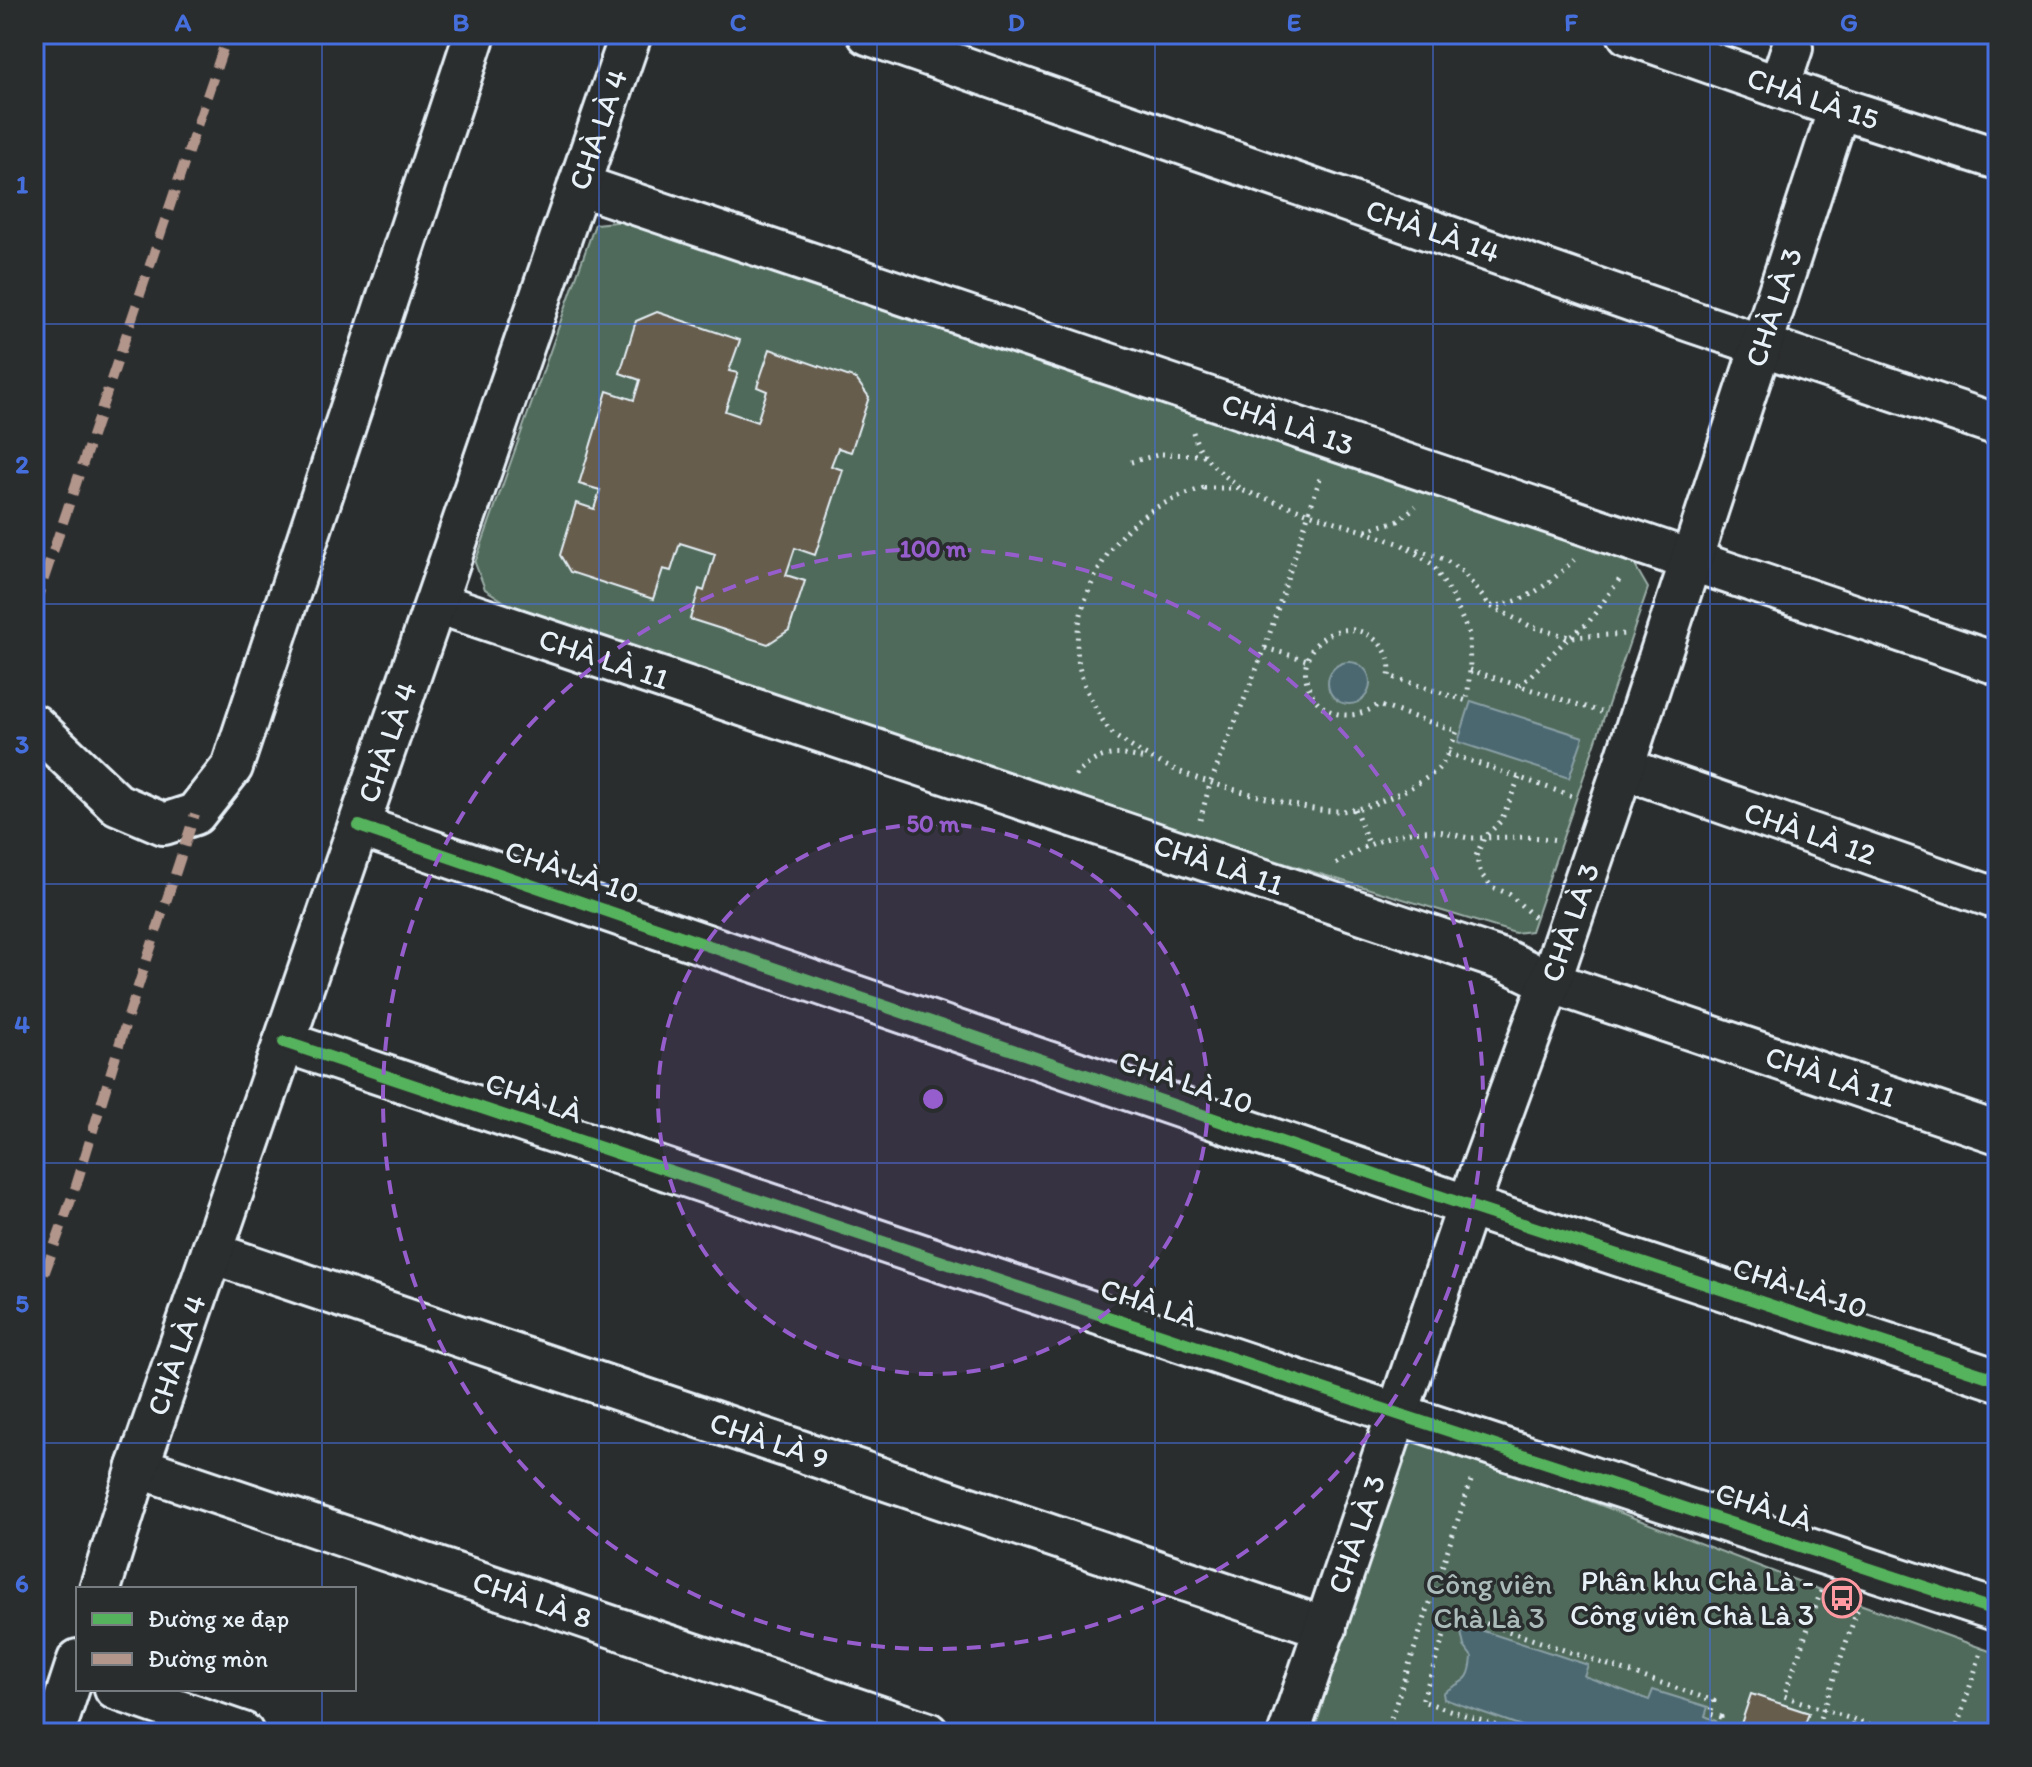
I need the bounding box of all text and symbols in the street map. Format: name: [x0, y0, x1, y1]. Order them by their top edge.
text: A: [174, 6, 192, 38]
text: B: [453, 6, 470, 38]
text: C: [730, 6, 747, 38]
text: D: [1007, 6, 1025, 38]
text: E: [1287, 6, 1301, 38]
text: F: [1564, 6, 1578, 38]
text: G: [1840, 6, 1858, 38]
street label: CHÀ LÀ 15: [1742, 58, 1884, 138]
street label: CHÀ LÀ 4: [560, 64, 635, 195]
text: 1: [16, 168, 28, 200]
street label: CHÀ LÀ 14: [1361, 190, 1505, 271]
street label: CHÀ LÀ 3: [1737, 243, 1810, 372]
street label: CHÀ LÀ 13: [1217, 384, 1359, 463]
text: 2: [15, 448, 29, 480]
text: 100 m: [900, 534, 967, 563]
street label: CHÀ LÀ 11: [534, 619, 674, 697]
street label: CHÀ LÀ 4: [349, 677, 425, 807]
text: 3: [15, 728, 29, 760]
street label: CHÀ LÀ 12: [1739, 793, 1881, 873]
text: 50 m: [907, 809, 960, 838]
street label: CHÀ LÀ 11: [1149, 825, 1288, 903]
street label: CHÀ LÀ 10: [500, 831, 644, 912]
street label: CHÀ LÀ 3: [1532, 858, 1607, 987]
text: 4: [14, 1008, 30, 1040]
street label: CHÀ LÀ 11: [1761, 1037, 1900, 1115]
street label: CHÀ LÀ 10: [1114, 1041, 1258, 1122]
street label: CHÀ LÀ: [481, 1064, 588, 1131]
centre of rings: [919, 1085, 947, 1113]
street label: CHÀ LÀ 10: [1728, 1248, 1872, 1327]
street label: CHÀ LÀ: [1096, 1269, 1203, 1336]
text: 5: [15, 1287, 29, 1319]
street label: CHÀ LÀ 4: [138, 1290, 214, 1420]
street label: CHÀ LÀ 9: [705, 1403, 834, 1477]
street label: CHÀ LÀ 3: [1319, 1470, 1393, 1598]
street label: CHÀ LÀ: [1711, 1473, 1818, 1540]
street label: CHÀ LÀ 8: [468, 1562, 597, 1637]
place label: Phân khu Chà Là - Công viên Chà Là 3: [1570, 1562, 1814, 1633]
park label: Công viên Chà Là 3: [1426, 1565, 1552, 1636]
text: 6: [15, 1567, 29, 1599]
bus stop icon: Phân khu Chà Là - Công viên Chà Là 3: [1821, 1577, 1863, 1619]
legend: [76, 1587, 356, 1691]
text: Đường xe đạp: [148, 1604, 289, 1633]
text: Đường mòn: [148, 1644, 268, 1673]

